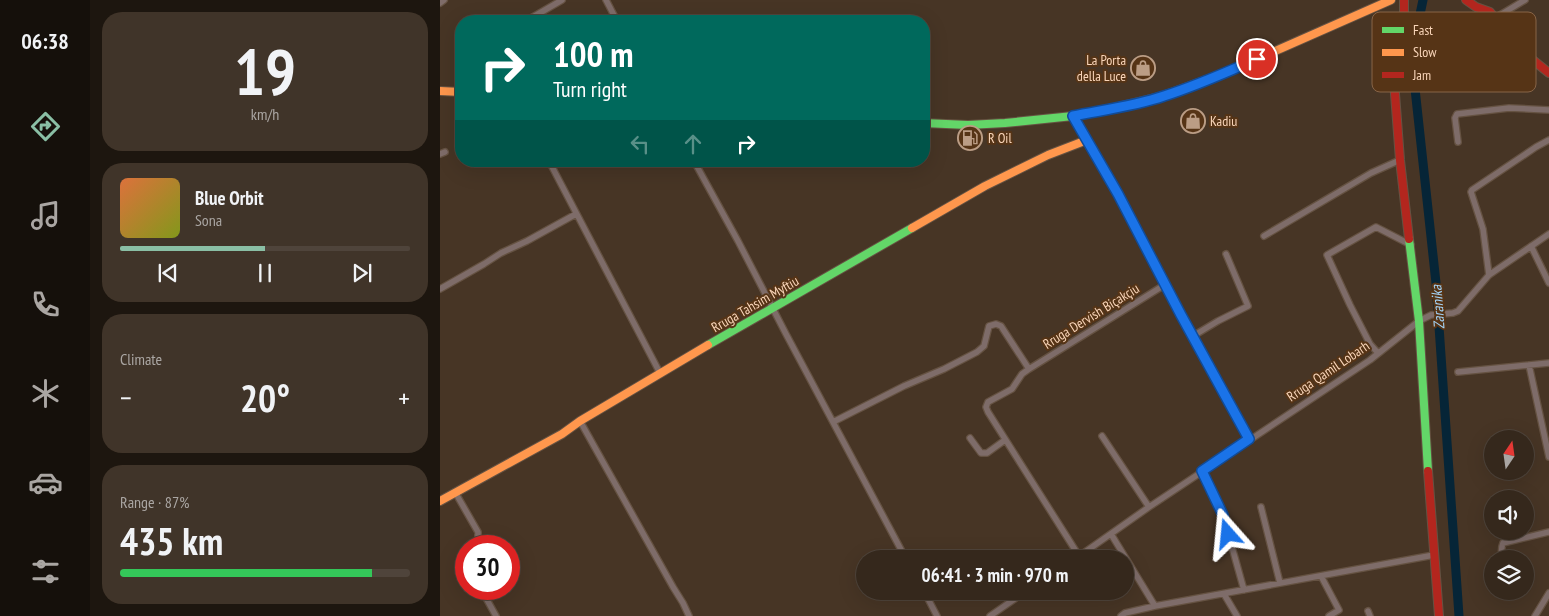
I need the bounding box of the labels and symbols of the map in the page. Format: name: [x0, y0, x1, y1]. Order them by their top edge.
legend: [1372, 12, 1536, 92]
text: Fast: [1413, 21, 1433, 39]
pin: [1236, 38, 1278, 80]
text: Slow: [1413, 43, 1437, 61]
place label: La Porta della Luce: [1077, 51, 1126, 85]
shop icon: La Porta della Luce: [1130, 55, 1156, 81]
text: Jam: [1412, 66, 1431, 84]
shop icon: Kadiu: [1180, 108, 1206, 134]
place label: Kadiu: [1210, 112, 1237, 130]
fuel station icon: R Oil: [957, 125, 983, 151]
place label: R Oil: [988, 129, 1012, 147]
street label: Rruga Tahsim Myftiu: [708, 272, 802, 336]
street label: Rruga Dervish Biçakçiu: [1040, 279, 1142, 353]
water label: Zaranika: [1426, 283, 1449, 330]
street label: Rruga Qamil Lobarh: [1283, 337, 1373, 405]
north arrow: [1484, 430, 1534, 480]
position arrow: [1201, 507, 1253, 559]
speed limit sign: 30: [455, 535, 520, 600]

